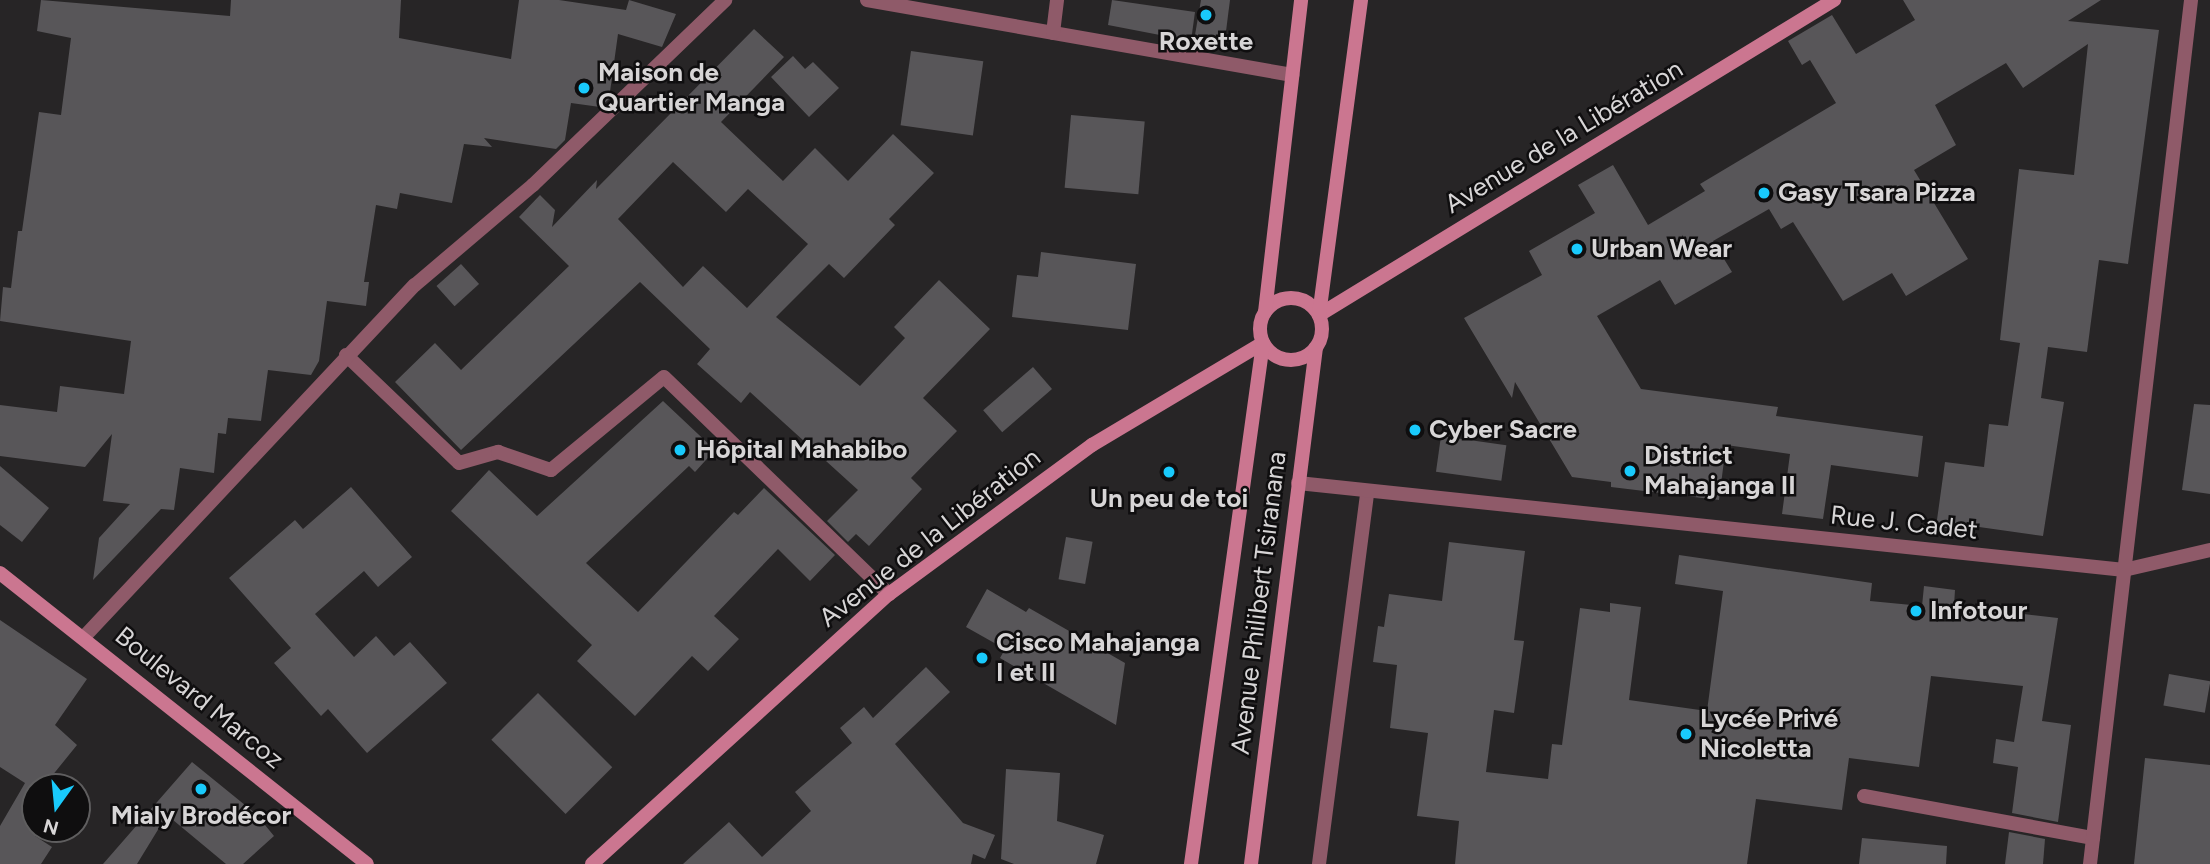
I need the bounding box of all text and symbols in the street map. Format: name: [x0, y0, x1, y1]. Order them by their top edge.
marker: Roxette: [1198, 7, 1214, 23]
place label: Roxette: [1159, 26, 1253, 58]
street label: Avenue de la Libération: [1439, 54, 1689, 220]
place label: Maison de Quartier Manga: [598, 57, 785, 119]
marker: Maison de Quartier Manga: [576, 80, 592, 96]
place label: Gasy Tsara Pizza: [1778, 177, 1976, 209]
marker: Gasy Tsara Pizza: [1756, 185, 1772, 201]
place label: Urban Wear: [1591, 233, 1732, 265]
marker: Urban Wear: [1569, 241, 1585, 257]
place label: Cyber Sacre: [1429, 414, 1577, 446]
marker: Cyber Sacre: [1407, 422, 1423, 438]
place label: Hôpital Mahabibo: [696, 434, 907, 466]
marker: Hôpital Mahabibo: [670, 440, 690, 460]
place label: District Mahajanga II: [1644, 440, 1796, 502]
street label: Avenue de la Libération: [813, 442, 1047, 634]
street label: Avenue Philibert Tsiranana: [1225, 450, 1293, 756]
marker: District Mahajanga II: [1622, 463, 1638, 479]
marker: Un peu de toi: [1161, 464, 1177, 480]
place label: Un peu de toi: [1090, 483, 1248, 515]
street label: Rue J. Cadet: [1829, 500, 1979, 546]
place label: Infotour: [1930, 595, 2027, 627]
marker: Infotour: [1908, 603, 1924, 619]
street label: Boulevard Marcoz: [108, 620, 290, 776]
place label: Cisco Mahajanga I et II: [996, 627, 1200, 688]
marker: Cisco Mahajanga I et II: [974, 650, 990, 666]
place label: Lycée Privé Nicoletta: [1700, 703, 1838, 764]
marker: Lycée Privé Nicoletta: [1678, 726, 1694, 742]
north arrow: [21, 773, 91, 843]
marker: Mialy Brodécor: [193, 781, 209, 797]
place label: Mialy Brodécor: [111, 800, 291, 832]
text: N: [41, 814, 61, 840]

